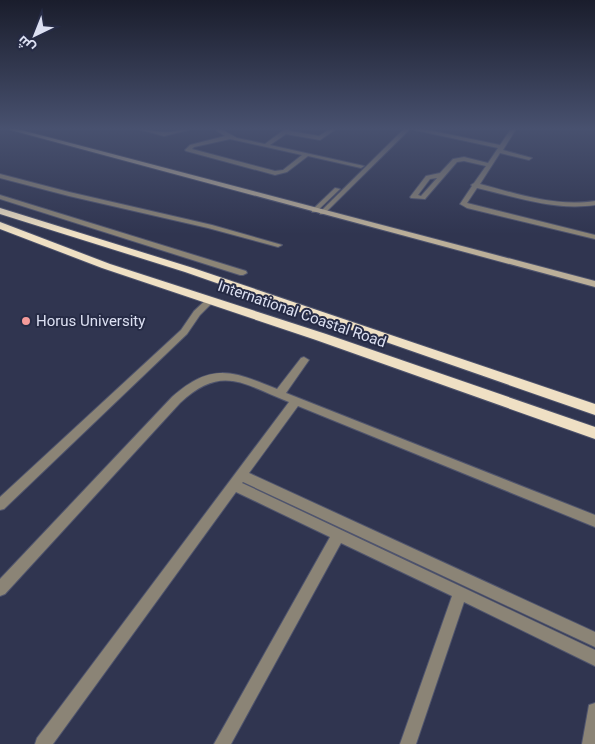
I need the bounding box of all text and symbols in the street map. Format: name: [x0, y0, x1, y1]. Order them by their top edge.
north arrow: [10, 10, 60, 60]
text: ش: [14, 32, 39, 56]
street label: International Coastal Road: [216, 277, 388, 351]
place label: Horus University: [36, 312, 145, 330]
marker: Horus University: [20, 315, 32, 327]

